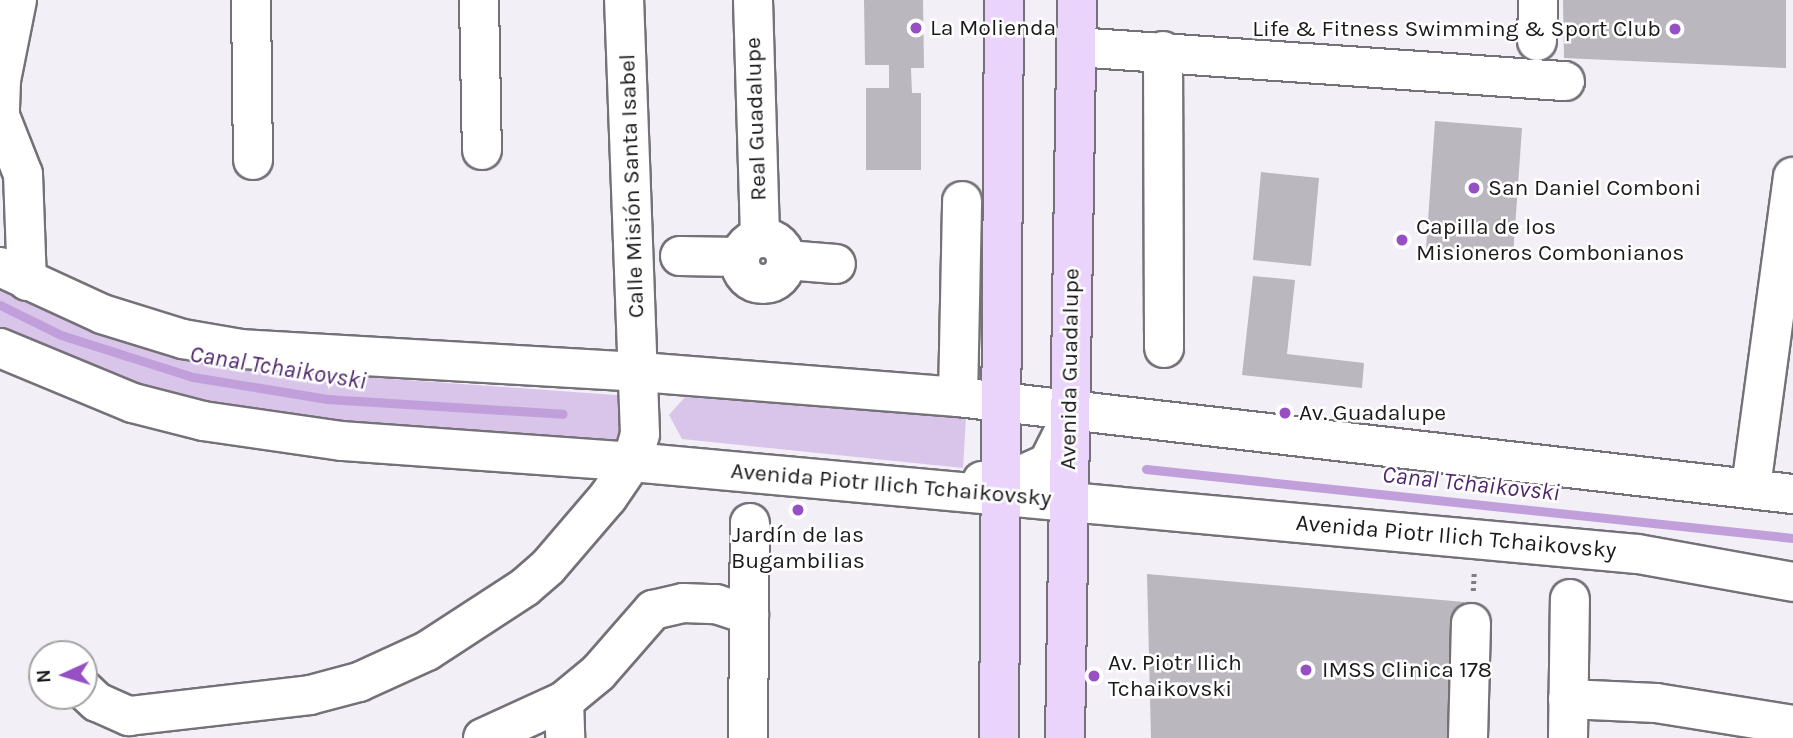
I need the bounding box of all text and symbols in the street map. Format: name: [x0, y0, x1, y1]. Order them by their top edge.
place label: La Molienda: [930, 14, 1056, 42]
place label: Life & Fitness Swimming & Sport Club: [1252, 15, 1661, 43]
marker: La Molienda: [908, 20, 924, 36]
marker: Life & Fitness Swimming & Sport Club: [1667, 21, 1683, 37]
street label: Real Guadalupe: [739, 37, 773, 201]
street label: Calle Misión Santa Isabel: [614, 53, 650, 319]
place label: San Daniel Comboni: [1488, 174, 1701, 202]
marker: San Daniel Comboni: [1466, 180, 1482, 196]
place label: Capilla de los Misioneros Combonianos: [1416, 213, 1684, 267]
marker: Capilla de los Misioneros Combonianos: [1394, 232, 1410, 248]
street label: Avenida Guadalupe: [1054, 268, 1086, 470]
water label: Canal Tchaikovski: [188, 340, 368, 396]
place label: Av. Guadalupe: [1299, 399, 1446, 427]
marker: Av. Guadalupe: [1277, 405, 1293, 421]
street label: Avenida Piotr Ilich Tchaikovsky: [730, 457, 1052, 513]
water label: Canal Tchaikovski: [1381, 460, 1561, 508]
marker: Jardín de las Bugambilias: [790, 502, 806, 518]
street label: Avenida Piotr Ilich Tchaikovsky: [1295, 509, 1617, 565]
place label: Jardín de las Bugambilias: [731, 521, 865, 575]
north arrow: [28, 640, 98, 710]
place label: Av. Piotr Ilich Tchaikovski: [1108, 649, 1242, 703]
place label: IMSS Clinica 178: [1322, 656, 1492, 684]
marker: IMSS Clinica 178: [1296, 660, 1316, 680]
marker: Av. Piotr Ilich Tchaikovski: [1086, 668, 1102, 684]
text: N: [33, 669, 55, 684]

